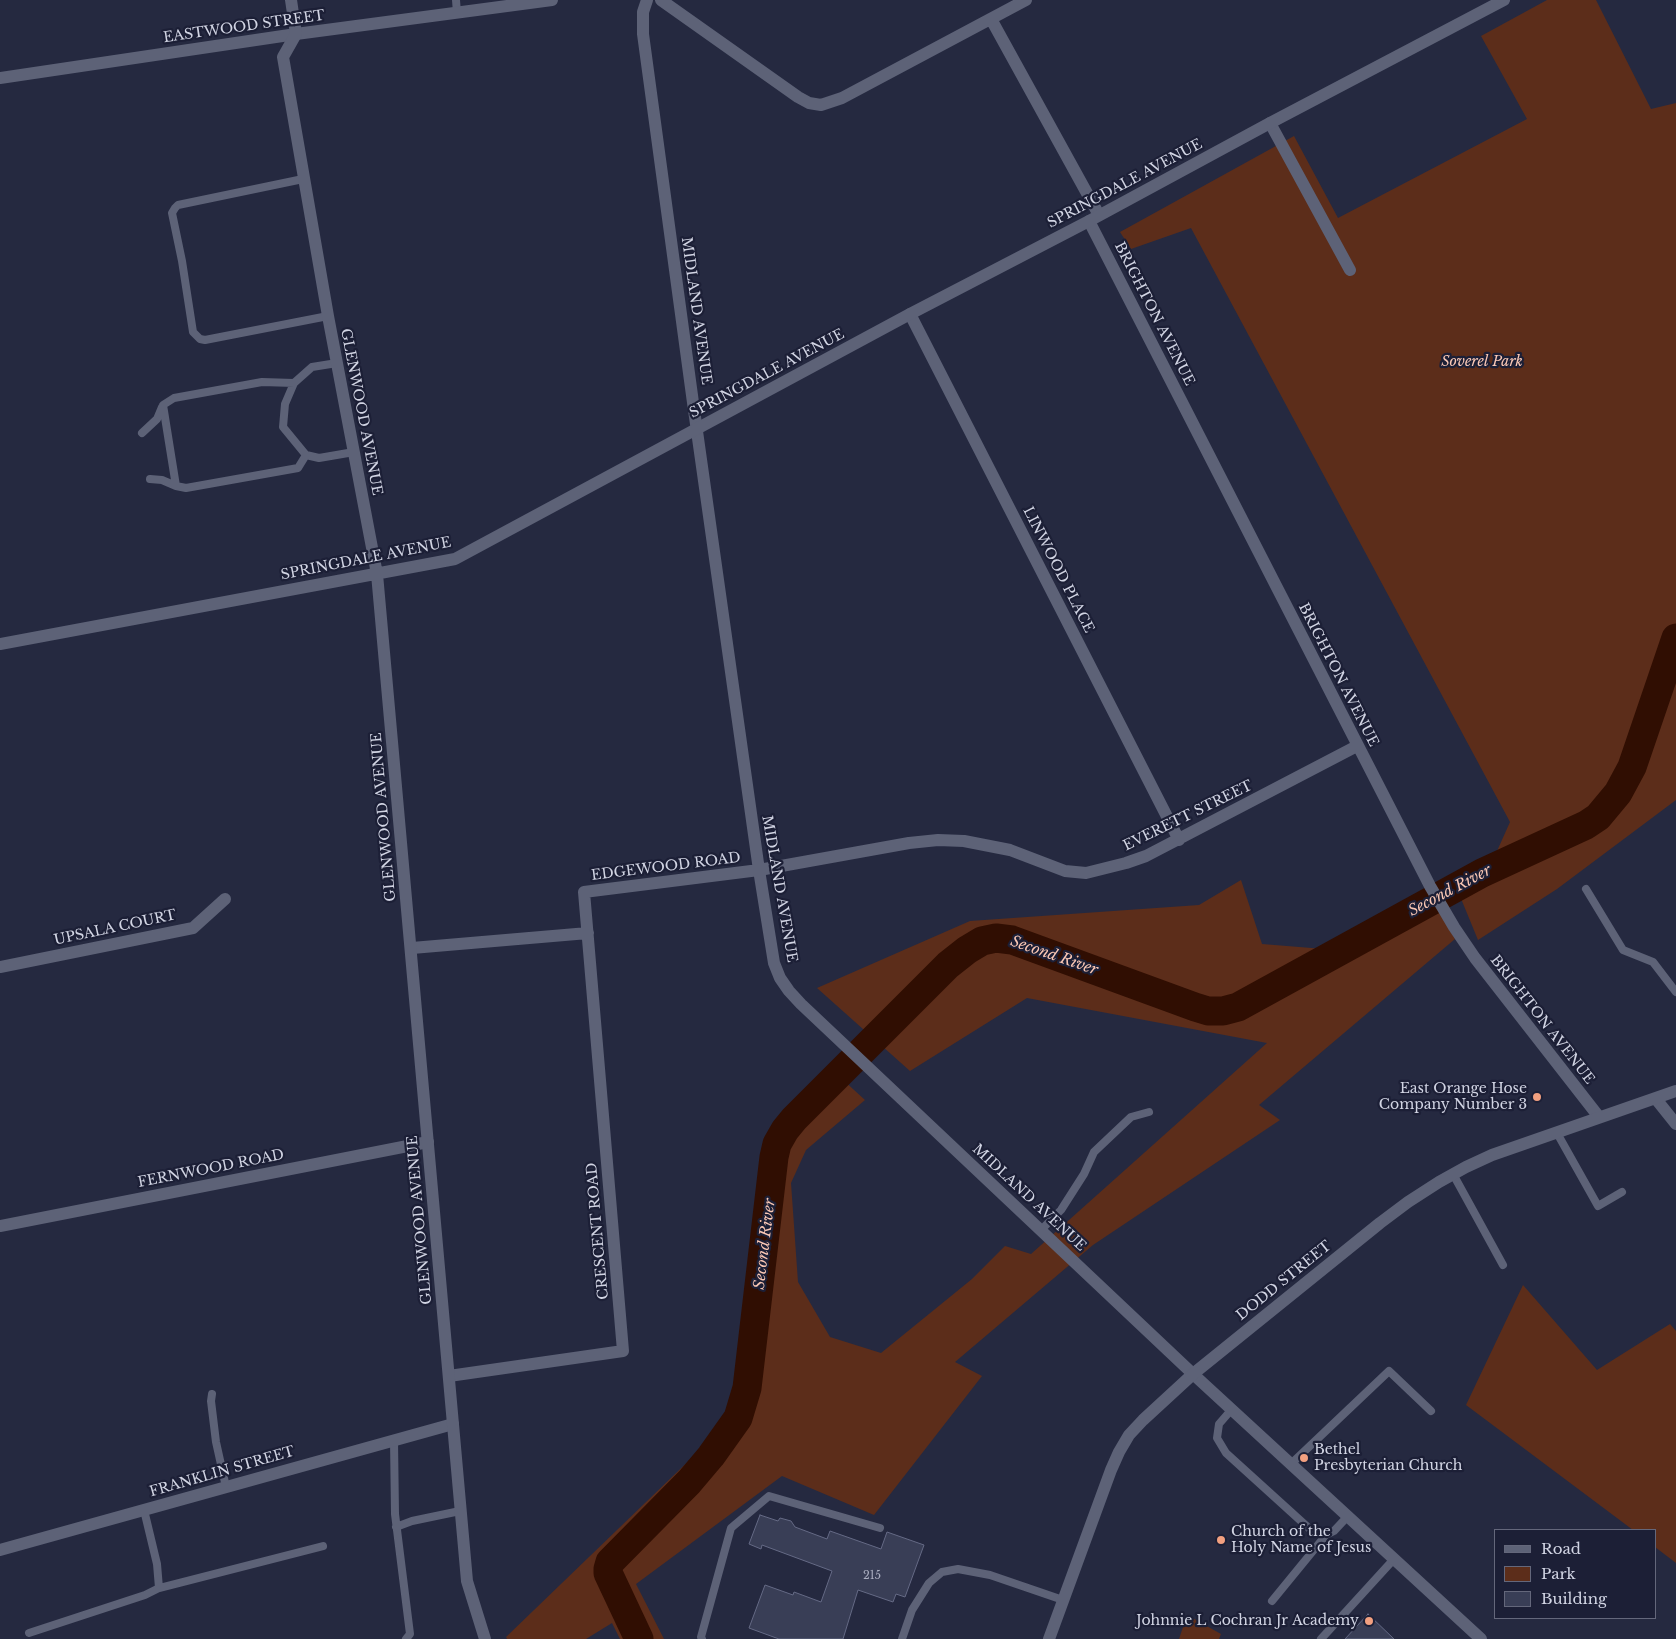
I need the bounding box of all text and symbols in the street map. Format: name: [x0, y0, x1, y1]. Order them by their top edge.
street label: EASTWOOD STREET: [162, 7, 326, 47]
street label: SPRINGDALE AVENUE: [1045, 136, 1205, 232]
street label: MIDLAND AVENUE: [677, 236, 715, 386]
street label: BRIGHTON AVENUE: [1110, 239, 1198, 389]
street label: SPRINGDALE AVENUE: [687, 326, 847, 422]
street label: GLENWOOD AVENUE: [337, 327, 385, 497]
park label: Soverel Park: [1441, 354, 1523, 370]
street label: LINWOOD PLACE: [1019, 504, 1097, 636]
street label: SPRINGDALE AVENUE: [279, 534, 453, 584]
street label: BRIGHTON AVENUE: [1294, 600, 1382, 750]
street label: GLENWOOD AVENUE: [368, 732, 400, 902]
street label: EVERETT STREET: [1121, 777, 1255, 855]
street label: MIDLAND AVENUE: [758, 814, 800, 964]
street label: EDGEWOOD ROAD: [590, 849, 742, 885]
water label: Second River: [1405, 862, 1495, 920]
street label: UPSALA COURT: [52, 907, 178, 949]
water label: Second River: [1008, 933, 1100, 979]
street label: BRIGHTON AVENUE: [1486, 952, 1598, 1088]
place label: East Orange Hose Company Number 3: [1379, 1081, 1527, 1114]
marker: East Orange Hose Company Number 3: [1531, 1091, 1543, 1103]
street label: GLENWOOD AVENUE: [404, 1135, 436, 1305]
street label: MIDLAND AVENUE: [969, 1141, 1089, 1255]
street label: FERNWOOD ROAD: [136, 1147, 286, 1191]
street label: CRESCENT ROAD: [584, 1162, 612, 1300]
water label: Second River: [750, 1198, 780, 1290]
street label: DODD STREET: [1233, 1238, 1335, 1324]
place label: Bethel Presbyterian Church: [1314, 1442, 1462, 1474]
street label: FRANKLIN STREET: [148, 1443, 296, 1501]
marker: Bethel Presbyterian Church: [1298, 1452, 1310, 1464]
place label: Church of the Holy Name of Jesus: [1231, 1524, 1371, 1556]
legend: [1494, 1529, 1656, 1619]
marker: Church of the Holy Name of Jesus: [1215, 1534, 1227, 1546]
text: Road: [1541, 1539, 1581, 1558]
text: Park: [1541, 1564, 1576, 1583]
house number: 215: [863, 1569, 881, 1583]
text: Building: [1541, 1589, 1607, 1608]
place label: Johnnie L Cochran Jr Academy: [1136, 1613, 1359, 1629]
marker: Johnnie L Cochran Jr Academy: [1363, 1615, 1375, 1627]

